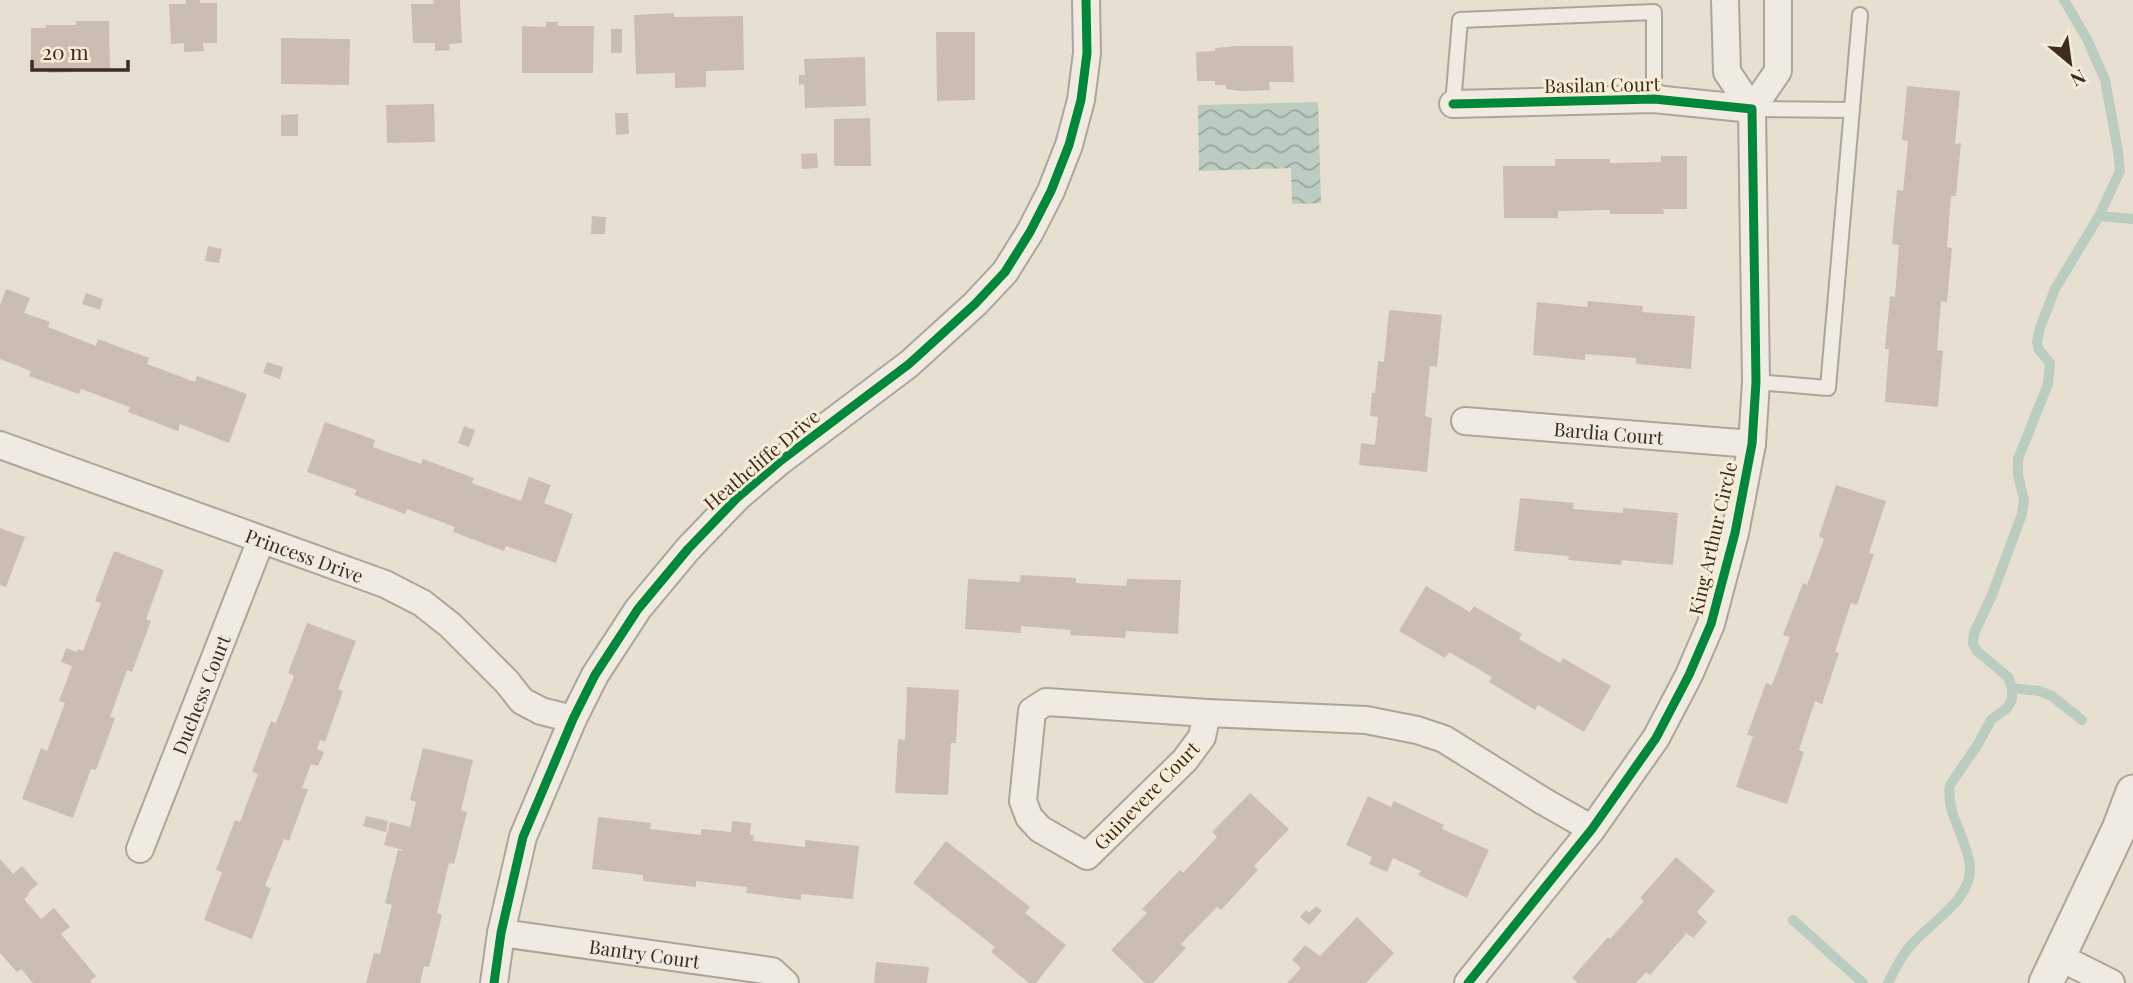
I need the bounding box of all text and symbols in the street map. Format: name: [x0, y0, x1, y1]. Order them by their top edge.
scale bar: [32, 28, 128, 72]
north arrow: [2035, 28, 2105, 98]
text: 20 m: [42, 37, 89, 65]
text: N: [2066, 64, 2091, 94]
street label: Basilan Court: [1544, 70, 1661, 98]
street label: Heathcliffe Drive: [697, 403, 825, 515]
street label: Bardia Court: [1553, 415, 1665, 450]
street label: King Arthur Circle: [1682, 459, 1742, 617]
street label: Princess Drive: [242, 522, 367, 588]
street label: Duchess Court: [165, 631, 236, 758]
street label: Guinevere Court: [1087, 735, 1205, 855]
street label: Bantry Court: [588, 933, 702, 974]

